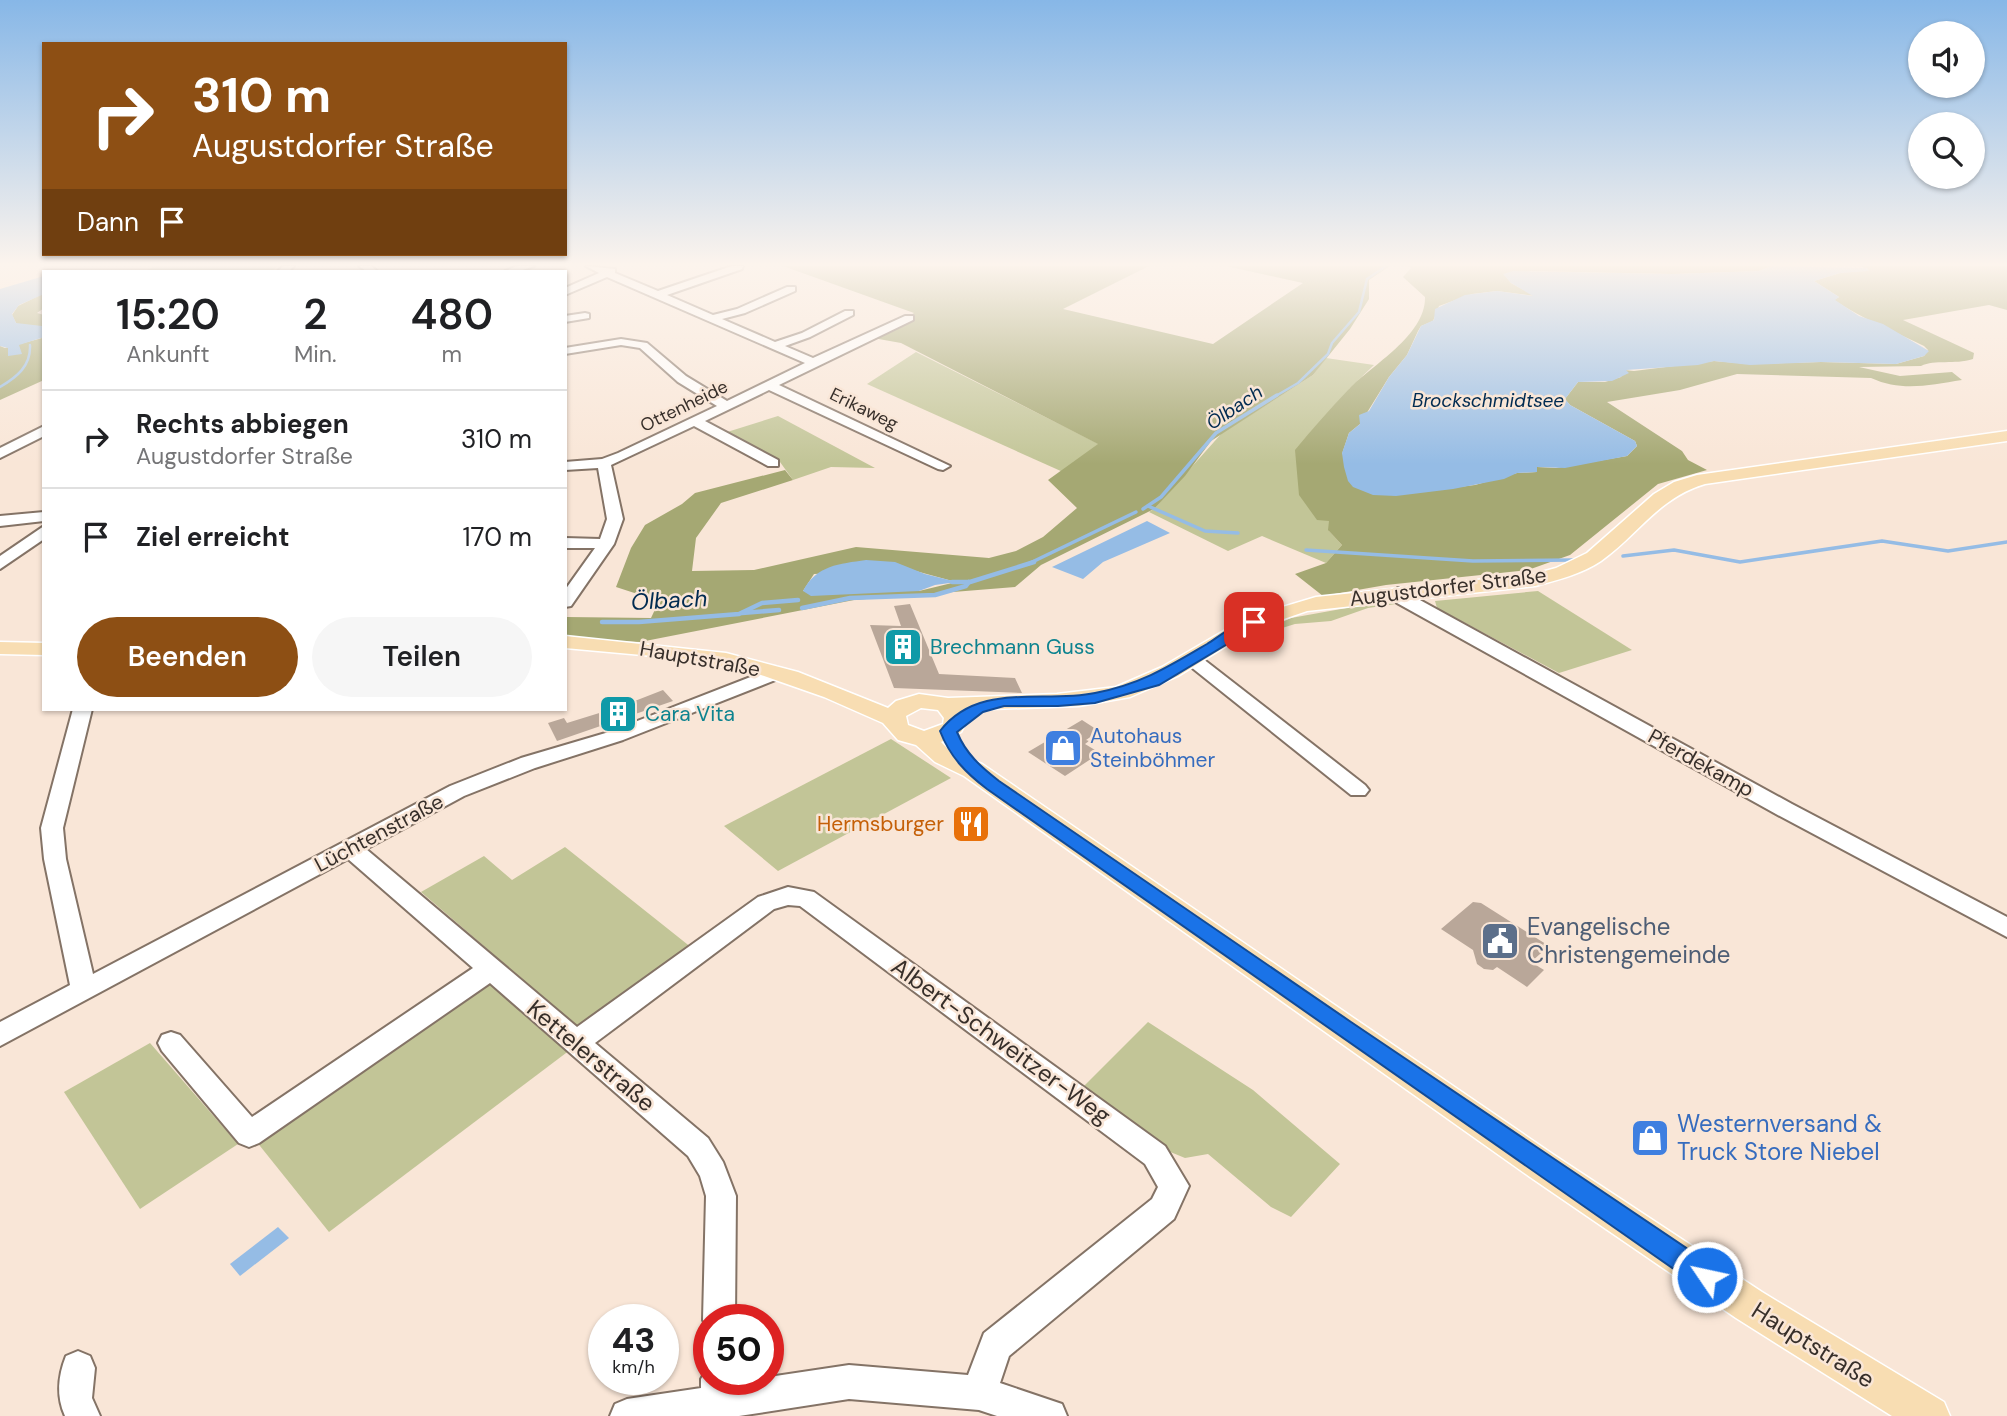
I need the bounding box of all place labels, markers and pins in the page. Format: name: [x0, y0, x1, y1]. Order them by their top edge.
pin: [1224, 592, 1284, 652]
building icon: Brechmann Guss: [882, 626, 924, 668]
place label: Brechmann Guss: [930, 633, 1095, 661]
building icon: Cara Vita: [597, 693, 639, 735]
place label: Cara Vita: [645, 700, 735, 728]
place label: Autohaus Steinböhmer: [1090, 722, 1215, 774]
shop icon: Autohaus Steinböhmer: [1042, 727, 1084, 769]
restaurant icon: Hermsburger: [950, 803, 992, 845]
place label: Hermsburger: [817, 810, 944, 838]
place label: Evangelische Christengemeinde: [1527, 911, 1730, 970]
public building icon: Evangelische Christengemeinde: [1479, 920, 1521, 962]
place label: Westernversand & Truck Store Niebel: [1677, 1108, 1882, 1167]
shop icon: Westernversand & Truck Store Niebel: [1629, 1117, 1671, 1159]

